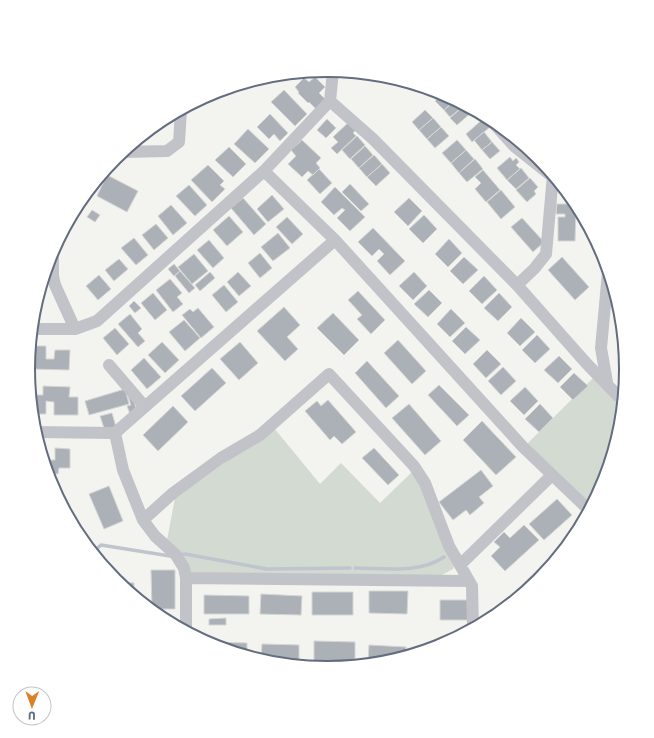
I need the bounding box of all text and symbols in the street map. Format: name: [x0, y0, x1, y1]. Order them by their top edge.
north arrow: [12, 686, 52, 726]
text: U: [28, 708, 36, 724]

